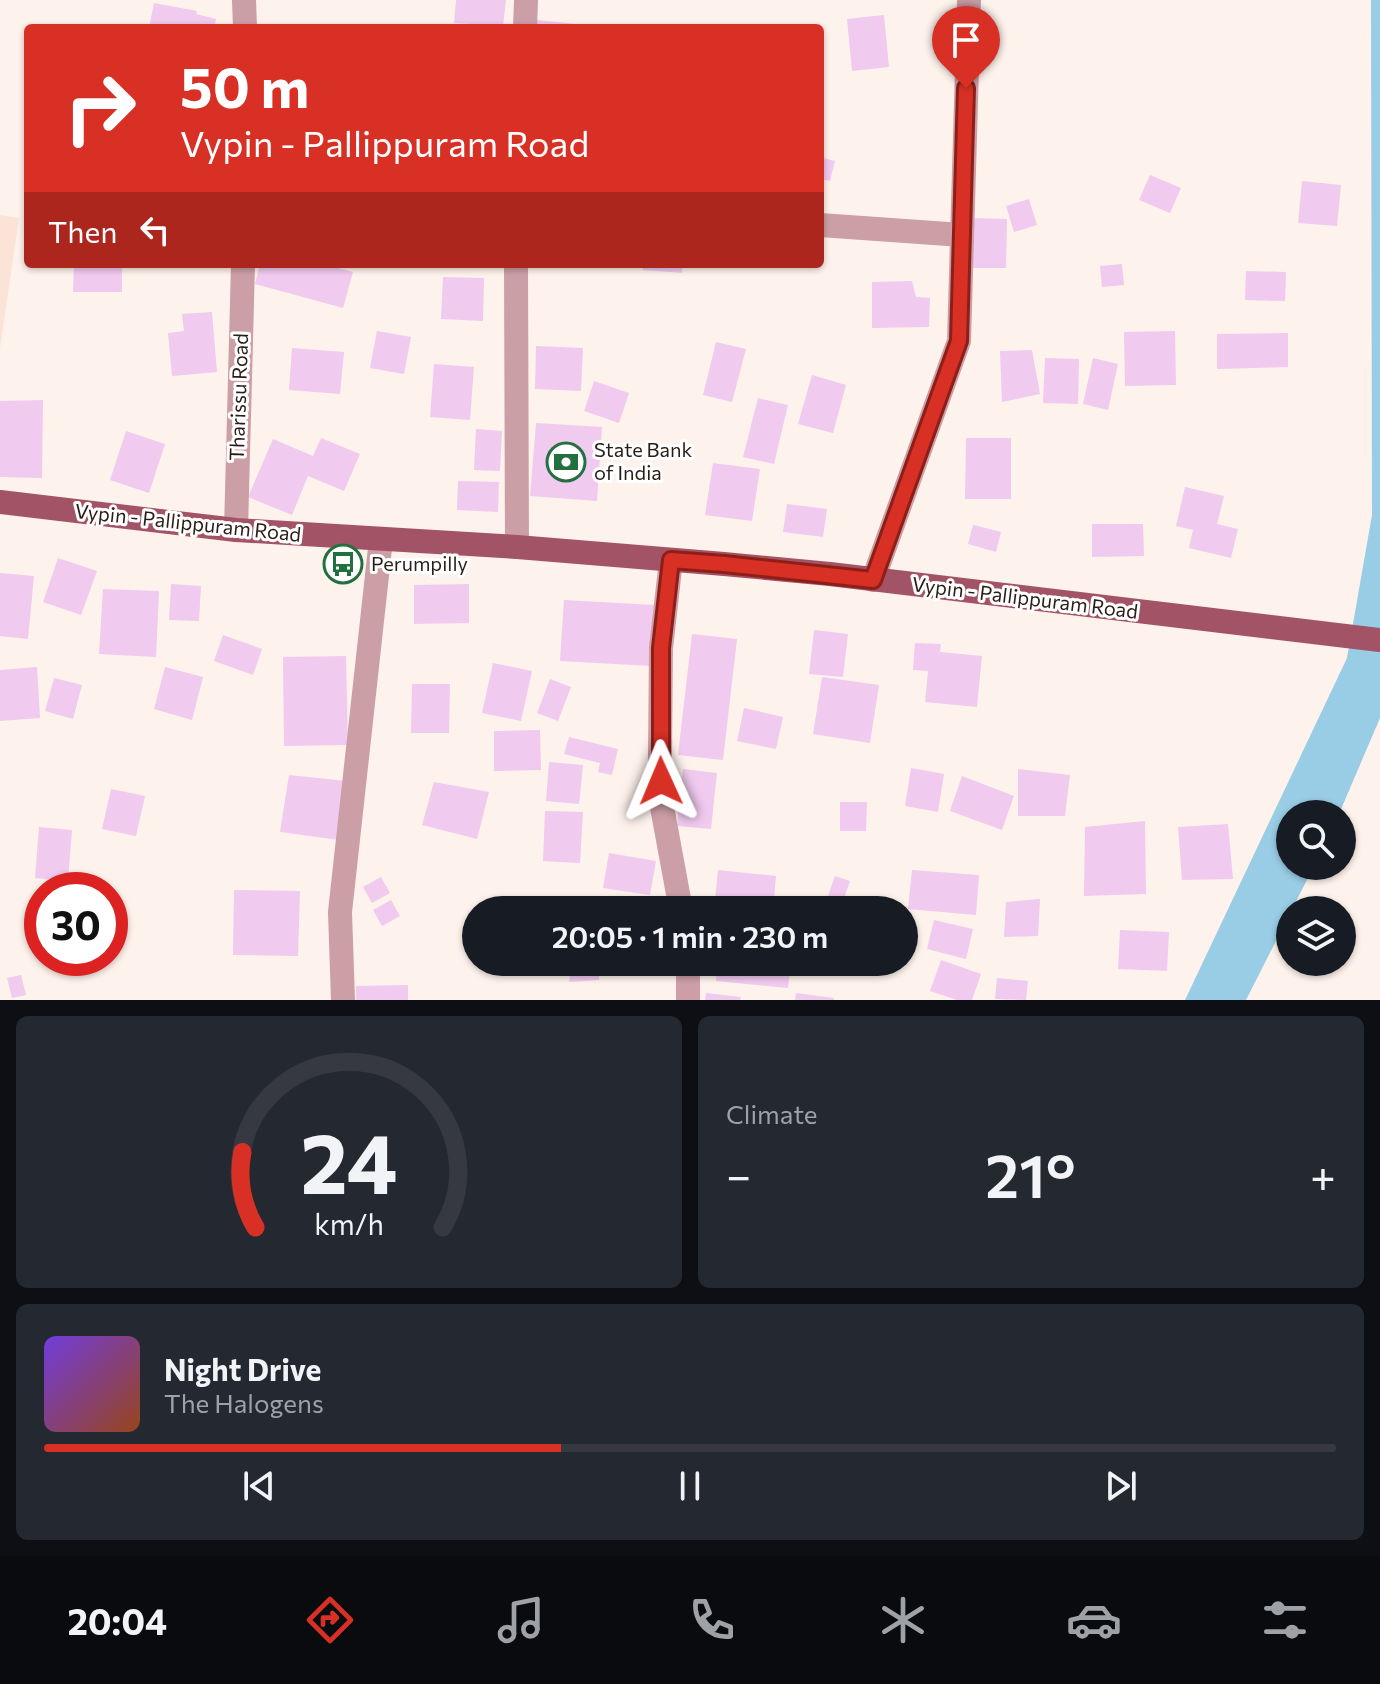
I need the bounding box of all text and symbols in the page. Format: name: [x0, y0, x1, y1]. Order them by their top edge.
pin: [932, 6, 1000, 88]
icon: arrive: [944, 18, 988, 62]
text: 50 m: [180, 51, 309, 120]
icon: right: [48, 56, 152, 160]
text: Vypin - Pallippuram Road: [180, 120, 589, 164]
icon: left: [133, 208, 177, 252]
text: Then: [48, 212, 117, 249]
street label: Tharissu Road: [224, 333, 252, 461]
place label: State Bank of India: [594, 437, 692, 484]
bank icon: State Bank of India: [545, 441, 587, 483]
street label: Vypin - Pallippuram Road: [74, 498, 302, 546]
bus stop icon: Perumpilly: [322, 543, 364, 585]
place label: Perumpilly: [371, 551, 468, 575]
street label: Vypin - Pallippuram Road: [911, 571, 1139, 623]
position arrow: [619, 739, 703, 823]
map controls: [1276, 800, 1356, 976]
button: search: [1276, 800, 1356, 880]
speed limit sign: 30: [24, 872, 128, 976]
button: layers: [1276, 896, 1356, 976]
text: 20:05 · 1 min · 230 m: [552, 917, 828, 954]
text: Climate: [726, 1098, 818, 1129]
text: 24: [300, 1109, 398, 1211]
text: 21°: [985, 1137, 1076, 1210]
text: −: [726, 1147, 751, 1201]
text: +: [1310, 1147, 1336, 1201]
text: km/h: [314, 1206, 384, 1241]
text: Night Drive: [164, 1350, 321, 1387]
text: The Halogens: [164, 1387, 324, 1418]
icon: previous: [237, 1464, 281, 1508]
icon: pause: [668, 1464, 712, 1508]
icon: next: [1099, 1464, 1143, 1508]
icon: directions: [302, 1592, 358, 1648]
icon: music: [493, 1592, 549, 1648]
icon: phone: [684, 1592, 740, 1648]
icon: climate: [875, 1592, 931, 1648]
icon: car: [1066, 1592, 1122, 1648]
icon: filters: [1257, 1592, 1313, 1648]
text: 20:04: [67, 1598, 167, 1642]

